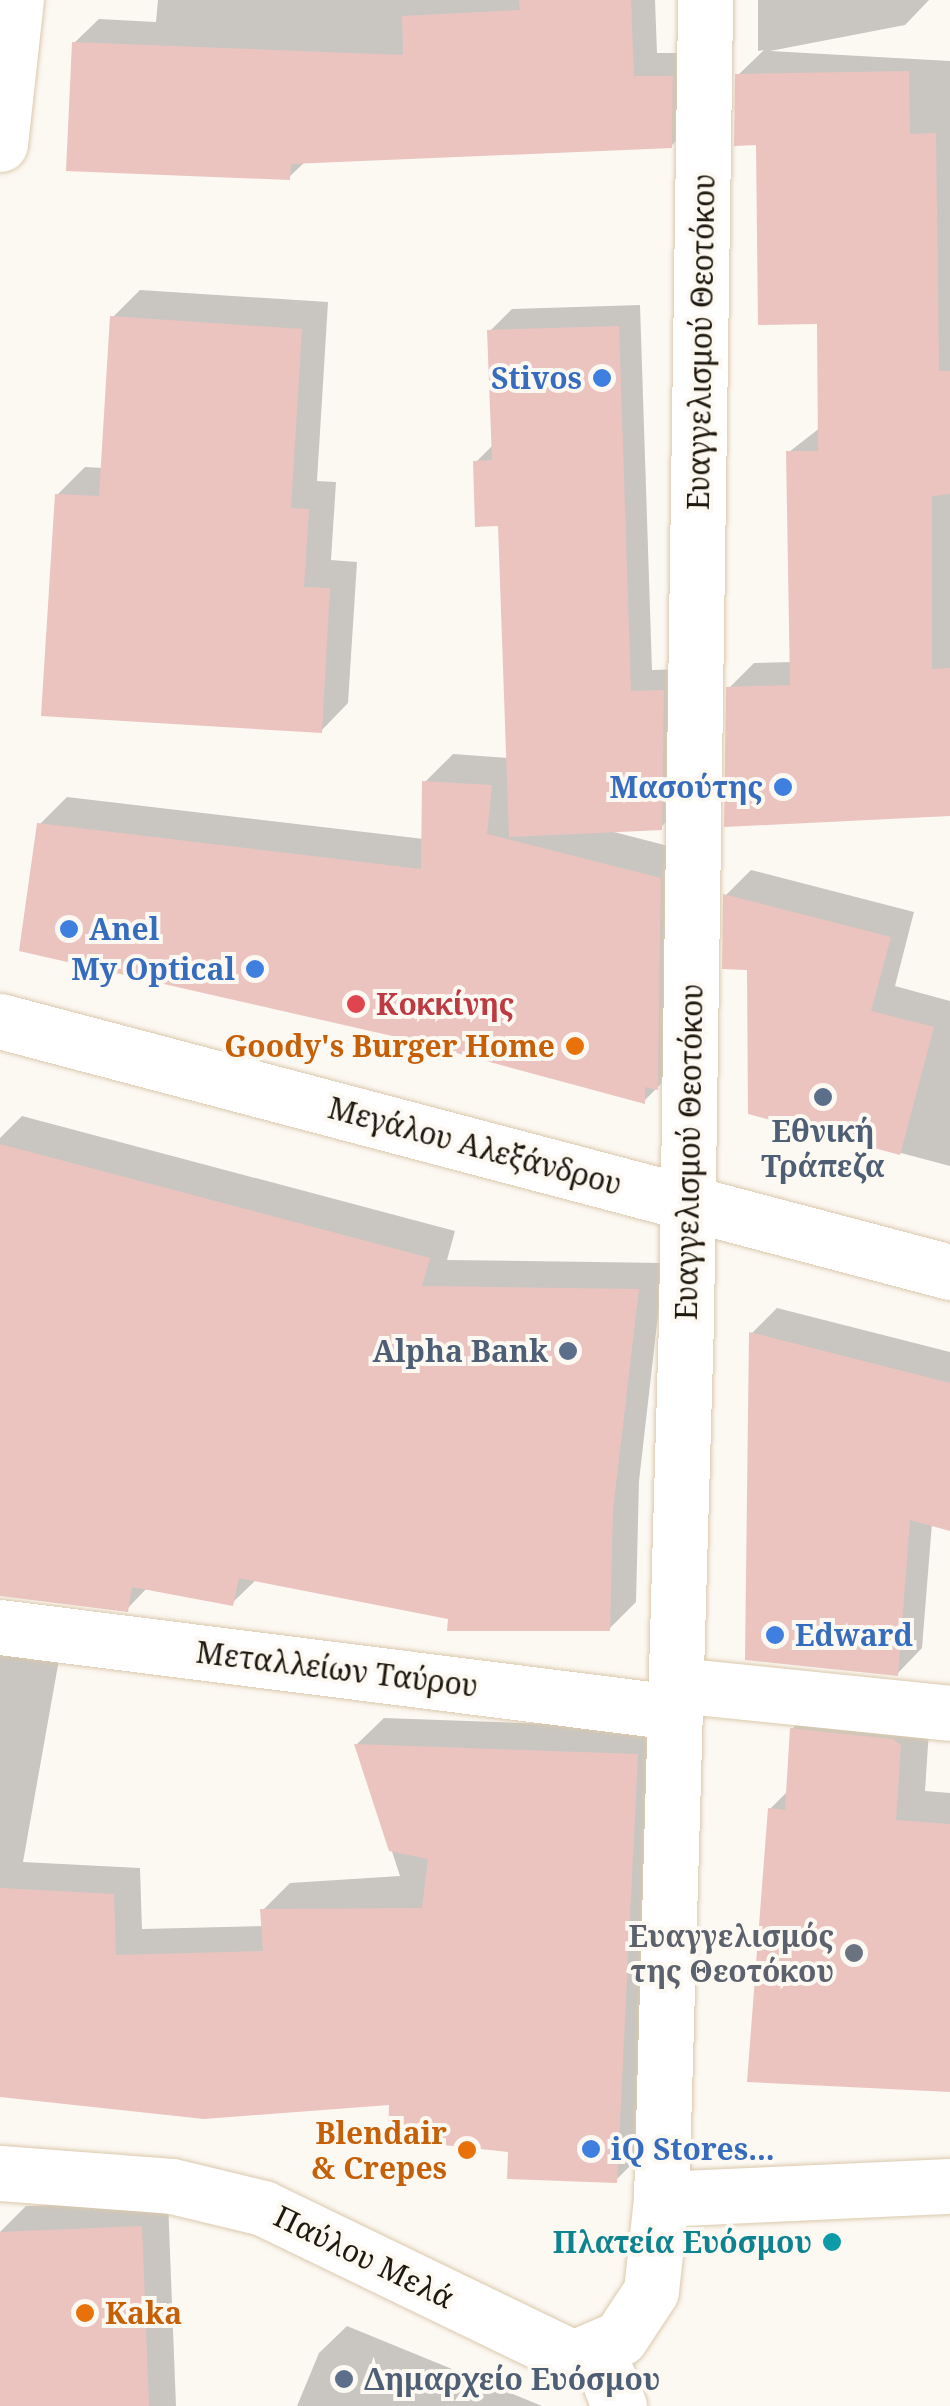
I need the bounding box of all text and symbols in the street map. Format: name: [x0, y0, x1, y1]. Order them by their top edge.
street label: Ευαγγελισμού Θεοτόκου: [680, 174, 722, 510]
place label: Stivos: [491, 360, 582, 396]
marker: Stivos: [591, 367, 613, 389]
place label: Μασούτης: [609, 769, 763, 805]
marker: Μασούτης: [772, 776, 794, 798]
place label: Anel: [89, 911, 159, 947]
marker: Anel: [58, 918, 80, 940]
place label: My Optical: [71, 951, 235, 987]
marker: My Optical: [244, 958, 266, 980]
street label: Ευαγγελισμού Θεοτόκου: [668, 984, 710, 1320]
place label: Κοκκίνης: [376, 986, 514, 1022]
marker: Κοκκίνης: [345, 993, 367, 1015]
place label: Goody's Burger Home: [224, 1028, 555, 1064]
marker: Goody's Burger Home: [564, 1035, 586, 1057]
marker: Εθνική Τράπεζα: [812, 1086, 834, 1108]
street label: Μεγάλου Αλεξάνδρου: [324, 1089, 626, 1203]
place label: Εθνική Τράπεζα: [761, 1113, 885, 1184]
place label: Alpha Bank: [372, 1333, 548, 1369]
marker: Alpha Bank: [557, 1340, 579, 1362]
place label: Edward: [795, 1617, 913, 1653]
marker: Edward: [764, 1624, 786, 1646]
street label: Μεταλλείων Ταύρου: [194, 1634, 480, 1704]
place label: Ευαγγελισμός της Θεοτόκου: [628, 1918, 834, 1988]
marker: Ευαγγελισμός της Θεοτόκου: [843, 1942, 865, 1964]
place label: Blendair & Crepes: [311, 2115, 447, 2186]
place label: iQ Stores...: [611, 2131, 775, 2167]
marker: iQ Stores...: [580, 2138, 602, 2160]
marker: Blendair & Crepes: [456, 2139, 478, 2161]
street label: Παύλου Μελά: [268, 2198, 460, 2316]
place label: Πλατεία Ευόσμου: [553, 2224, 812, 2260]
marker: Πλατεία Ευόσμου: [821, 2231, 843, 2253]
place label: Kaka: [105, 2295, 182, 2331]
marker: Kaka: [74, 2302, 96, 2324]
place label: Δημαρχείο Ευόσμου: [364, 2361, 660, 2397]
marker: Δημαρχείο Ευόσμου: [333, 2368, 355, 2390]

